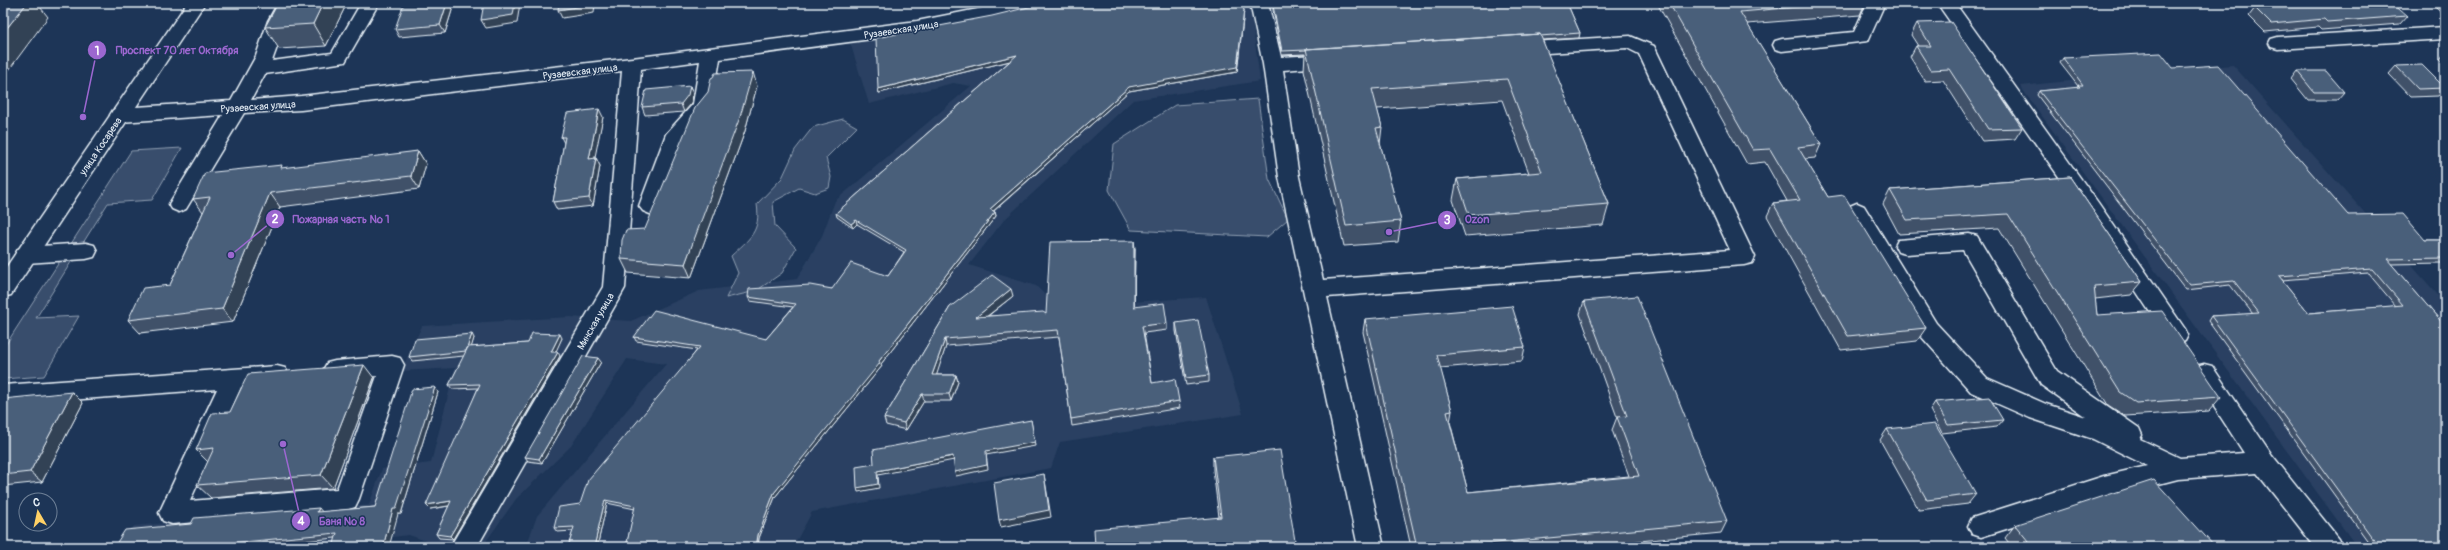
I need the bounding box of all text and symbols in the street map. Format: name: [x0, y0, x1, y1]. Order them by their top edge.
street label: Рузаевская улица: [863, 18, 940, 42]
callout: Проспект 70 лет Октября: [87, 39, 246, 62]
text: 1: [95, 44, 99, 59]
text: Проспект 70 лет Октября: [116, 44, 238, 57]
street label: Рузаевская улица: [542, 61, 619, 83]
street label: Рузаевская улица: [220, 98, 296, 116]
street label: улица Косарева: [77, 115, 125, 179]
callout: Пожарная часть № 1: [265, 207, 398, 230]
callout: Ozon: [1437, 208, 1497, 231]
text: 2: [272, 212, 279, 227]
text: Пожарная часть № 1: [292, 213, 390, 226]
text: 3: [1444, 213, 1451, 228]
text: Ozon: [1465, 213, 1489, 226]
street label: Минская улица: [575, 291, 617, 352]
north arrow: [18, 492, 58, 532]
text: С: [32, 496, 41, 510]
callout: Баня № 8: [291, 510, 373, 533]
text: 4: [297, 514, 305, 529]
text: Баня № 8: [319, 515, 365, 528]

